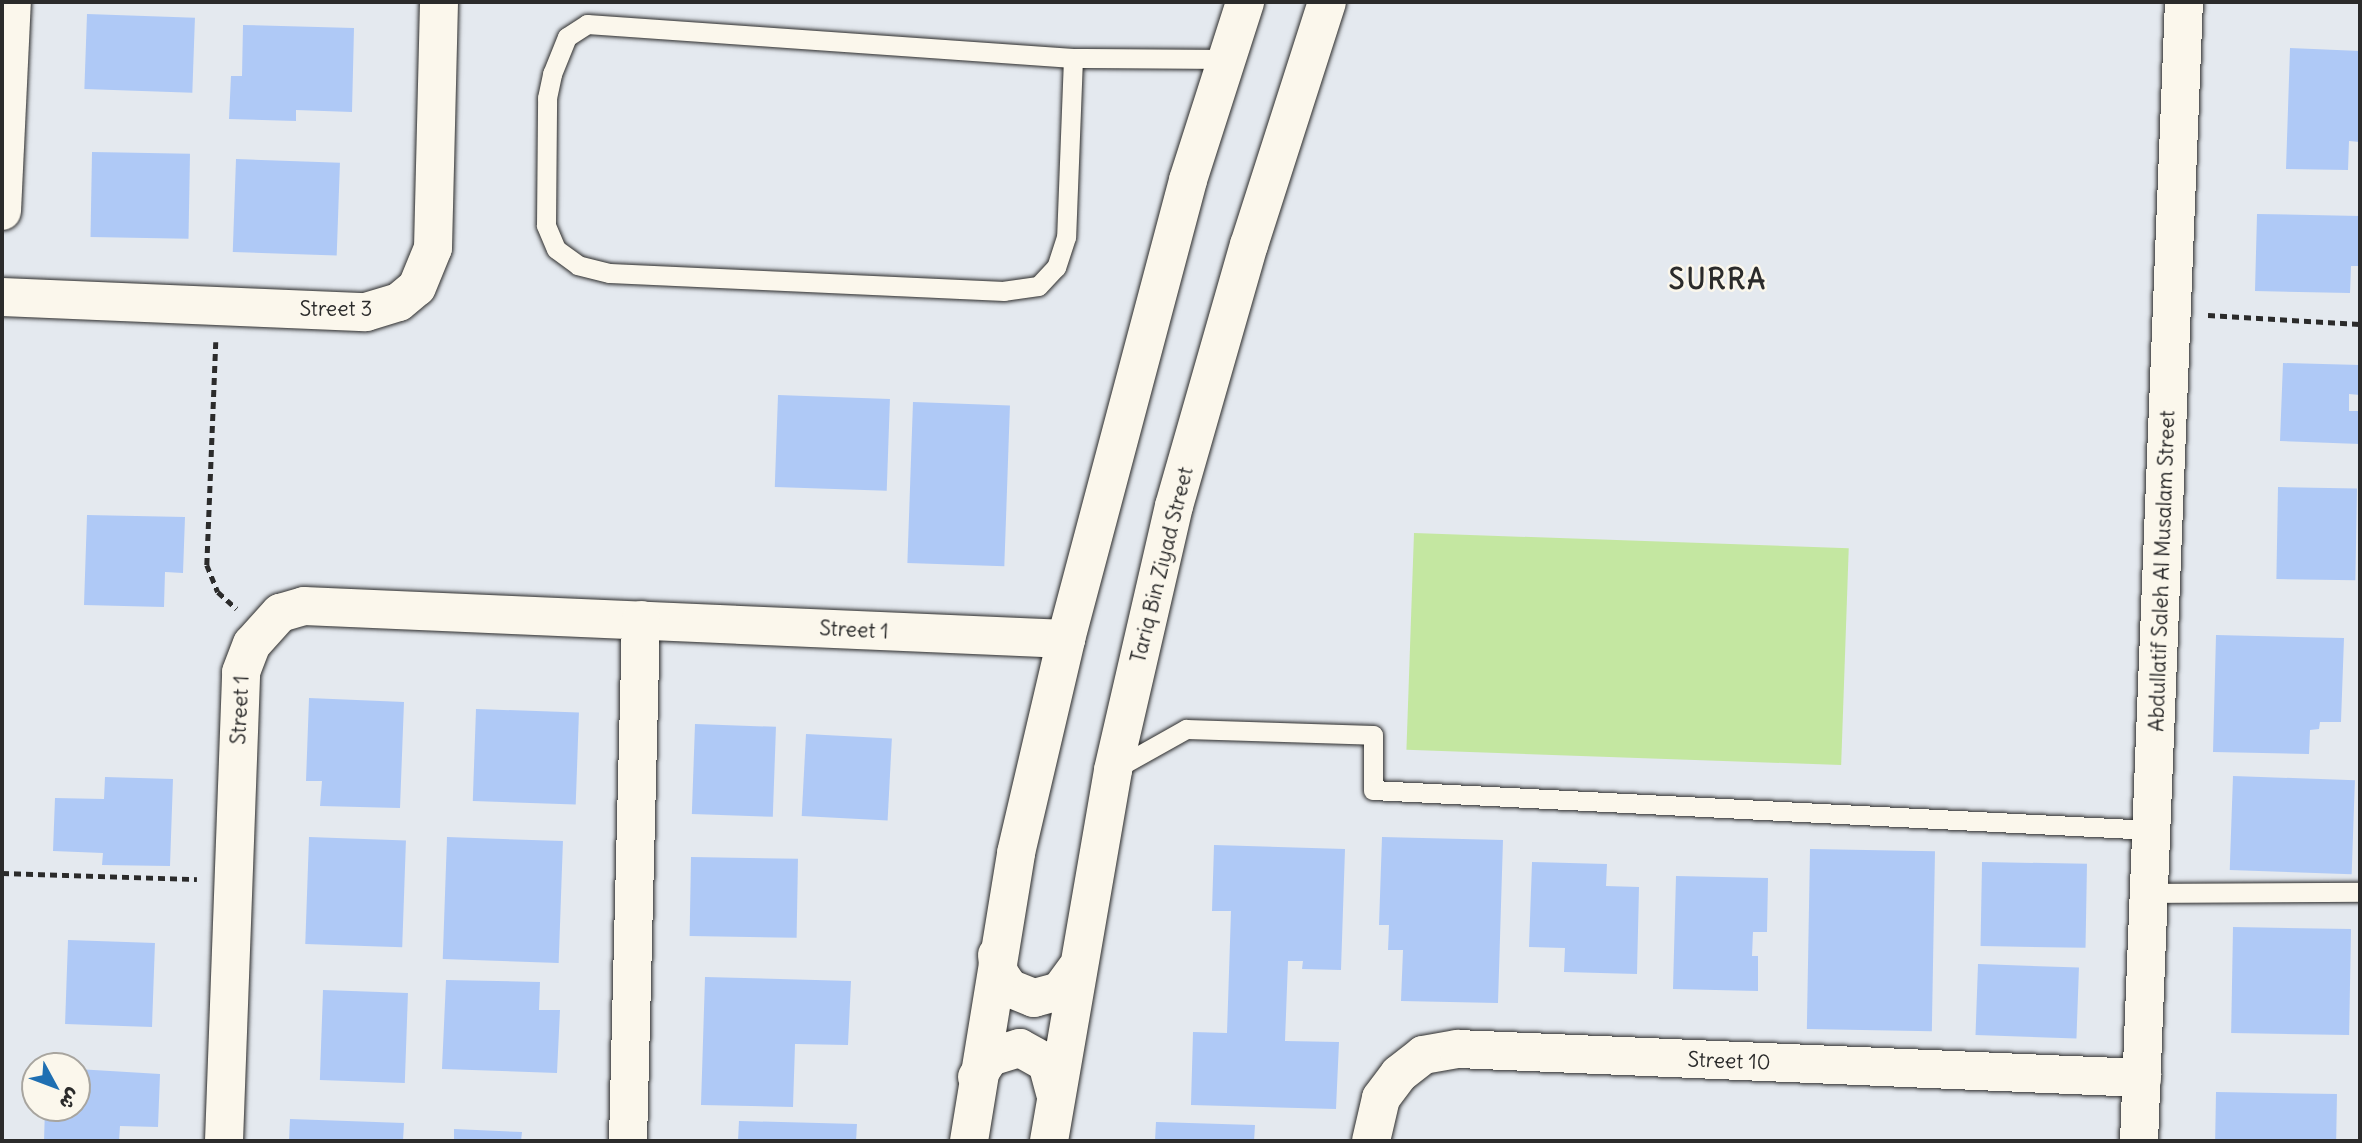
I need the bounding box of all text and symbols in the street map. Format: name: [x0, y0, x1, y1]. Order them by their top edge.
district label: SURRA: [1669, 262, 1767, 296]
street label: Street 3: [300, 296, 372, 322]
street label: Abdullatif Saleh Al Musalam Street: [2144, 410, 2180, 732]
street label: Tariq Bin Ziyad Street: [1125, 464, 1199, 666]
street label: Street 1: [819, 616, 889, 644]
street label: Street 1: [226, 675, 254, 745]
street label: Street 10: [1687, 1047, 1771, 1075]
north arrow: [21, 1052, 91, 1122]
text: ش: [54, 1084, 86, 1115]

